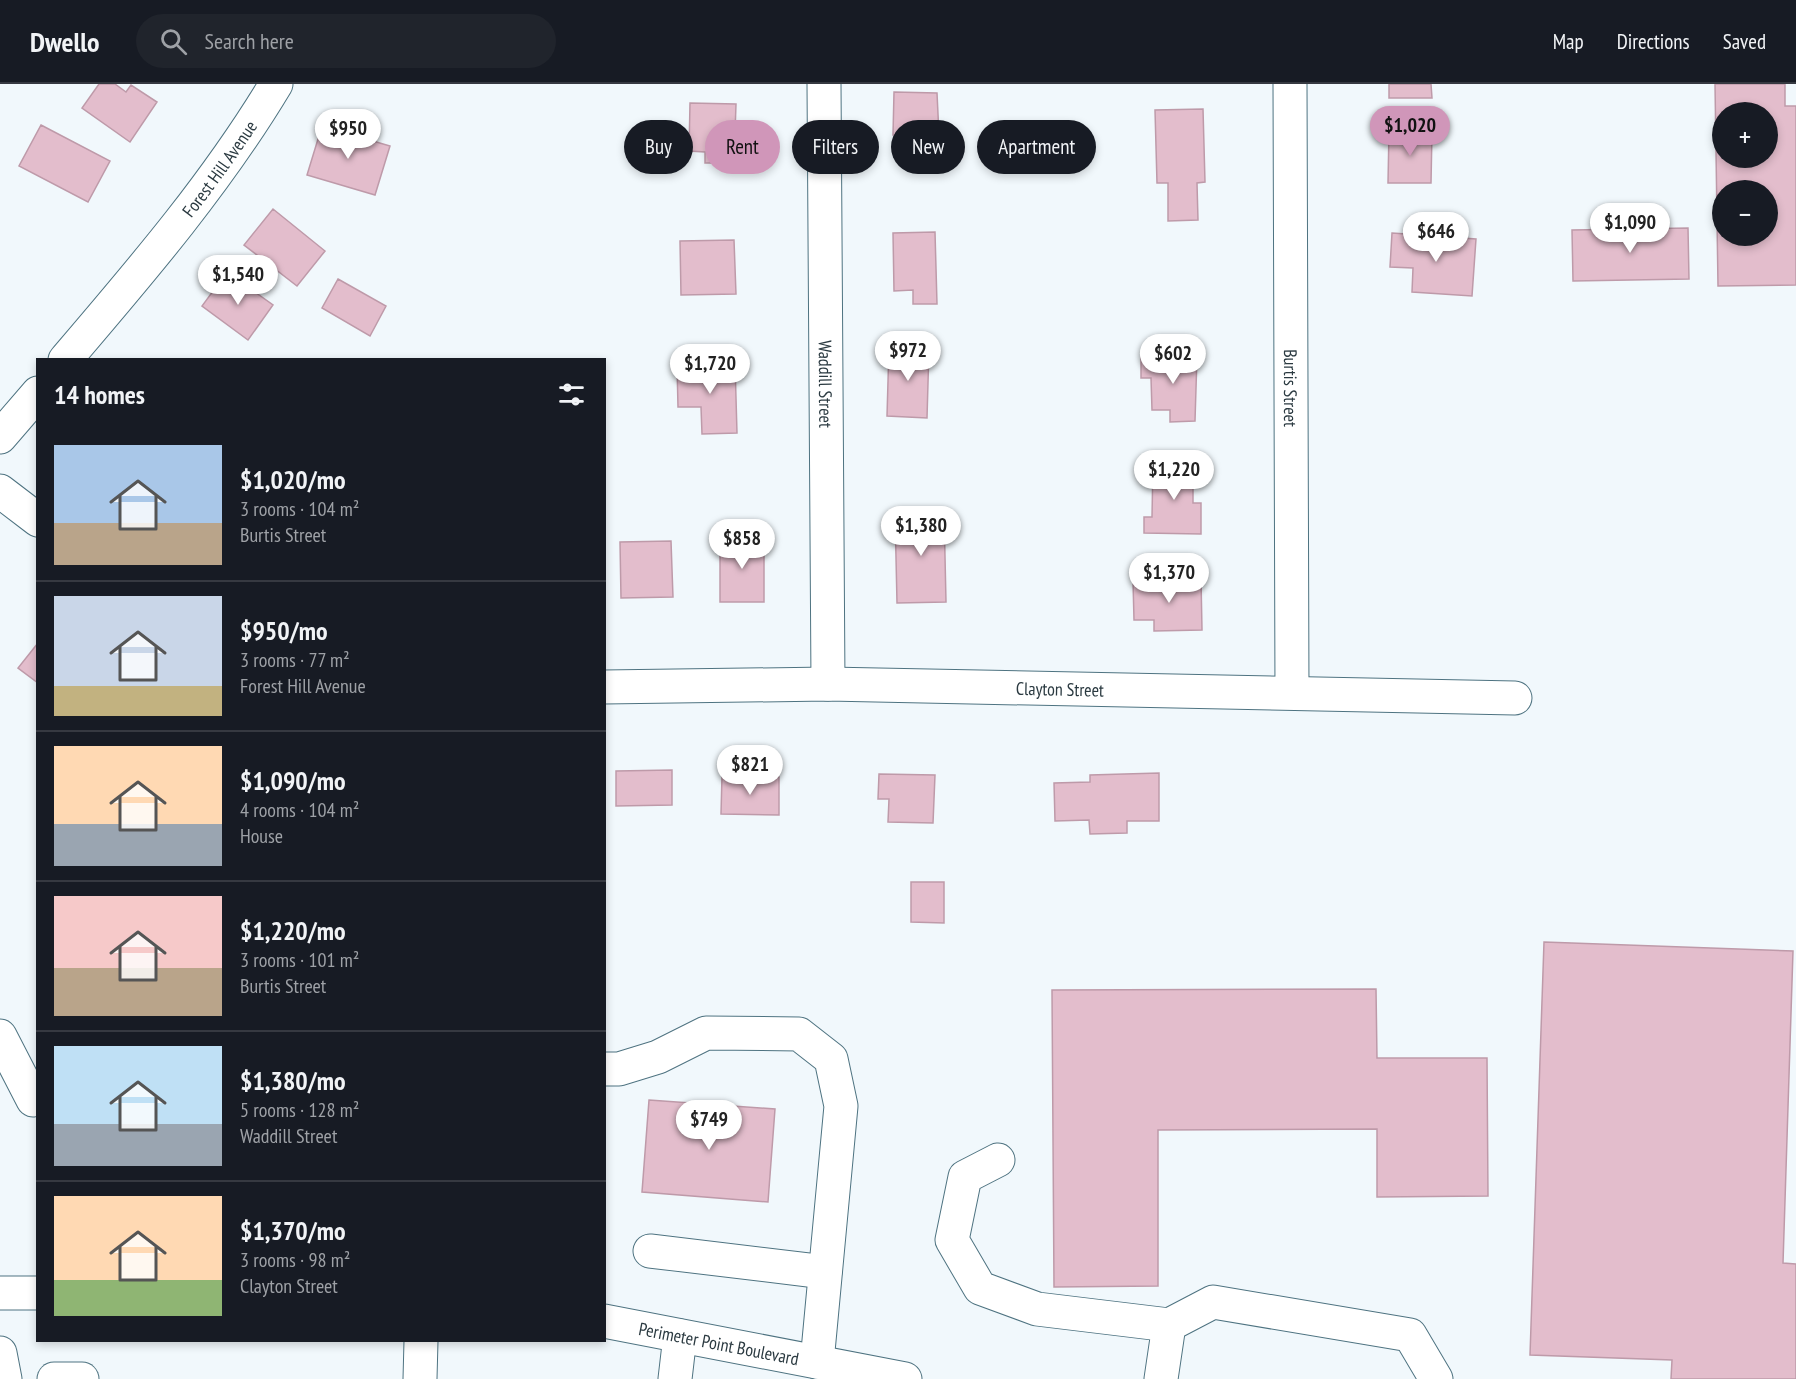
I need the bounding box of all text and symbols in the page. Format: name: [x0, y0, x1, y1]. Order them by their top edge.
search box: [136, 14, 556, 68]
text: Dwello: [30, 23, 100, 60]
icon: search: [157, 25, 190, 58]
text: Search here: [205, 27, 294, 55]
text: Map: [1553, 28, 1584, 55]
text: Directions: [1617, 28, 1690, 55]
text: Saved: [1723, 28, 1766, 55]
map controls: [1712, 102, 1778, 246]
button: +: [1712, 102, 1778, 168]
pin: $1,020: [1361, 106, 1459, 157]
pin: $950: [312, 109, 384, 160]
text: $1,020: [1384, 112, 1436, 138]
text: $950: [329, 115, 367, 141]
street label: Forest Hill Avenue: [177, 116, 262, 221]
chip: Buy: [624, 120, 693, 174]
chip: Rent: [705, 120, 780, 174]
chip: Filters: [792, 120, 879, 174]
chip: New: [891, 120, 965, 174]
chip: Apartment: [977, 120, 1096, 174]
button: −: [1712, 180, 1778, 246]
pin: $1,090: [1581, 203, 1679, 254]
text: $1,090: [1604, 209, 1656, 235]
pin: $646: [1400, 212, 1472, 263]
text: $646: [1417, 218, 1455, 244]
pin: $1,540: [189, 255, 287, 306]
text: $1,540: [212, 261, 264, 287]
pin: $972: [872, 331, 944, 382]
pin: $602: [1137, 334, 1209, 385]
text: $972: [889, 337, 927, 363]
street label: Waddill Street: [814, 340, 838, 428]
text: $602: [1154, 340, 1192, 366]
pin: $1,720: [661, 344, 759, 395]
street label: Burtis Street: [1279, 349, 1303, 427]
text: $1,720: [684, 350, 736, 376]
text: 14 homes: [54, 378, 145, 411]
icon: filters: [555, 378, 588, 411]
pin: $1,220: [1125, 450, 1223, 501]
text: $1,220: [1148, 456, 1200, 482]
text: $1,020/mo: [240, 463, 346, 496]
icon: home: [102, 469, 174, 541]
text: 3 rooms · 104 m²: [240, 496, 359, 522]
pin: $1,380: [872, 506, 970, 557]
text: $1,380: [895, 512, 947, 538]
pin: $858: [706, 519, 778, 570]
text: Burtis Street: [240, 522, 326, 548]
text: $858: [723, 525, 761, 551]
pin: $1,370: [1120, 553, 1218, 604]
text: $1,370: [1143, 559, 1195, 585]
text: $950/mo: [240, 614, 328, 647]
icon: home: [102, 620, 174, 692]
text: 3 rooms · 77 m²: [240, 647, 350, 673]
text: Forest Hill Avenue: [240, 673, 366, 699]
street label: Clayton Street: [1016, 676, 1104, 701]
pin: $821: [714, 745, 786, 796]
text: $821: [731, 751, 769, 777]
text: $1,090/mo: [240, 764, 346, 797]
icon: home: [102, 770, 174, 842]
text: 4 rooms · 104 m²: [240, 797, 359, 823]
text: House: [240, 823, 283, 849]
text: $1,220/mo: [240, 914, 346, 947]
icon: home: [102, 920, 174, 992]
text: 3 rooms · 101 m²: [240, 947, 359, 973]
text: Burtis Street: [240, 973, 326, 999]
text: $1,380/mo: [240, 1064, 346, 1097]
icon: home: [102, 1070, 174, 1142]
text: 5 rooms · 128 m²: [240, 1097, 359, 1123]
pin: $749: [673, 1100, 745, 1151]
text: $749: [690, 1106, 728, 1132]
text: Waddill Street: [240, 1123, 337, 1149]
text: $1,370/mo: [240, 1214, 346, 1247]
icon: home: [102, 1220, 174, 1292]
text: 3 rooms · 98 m²: [240, 1247, 350, 1273]
text: Clayton Street: [240, 1273, 338, 1299]
street label: Perimeter Point Boulevard: [637, 1316, 801, 1370]

